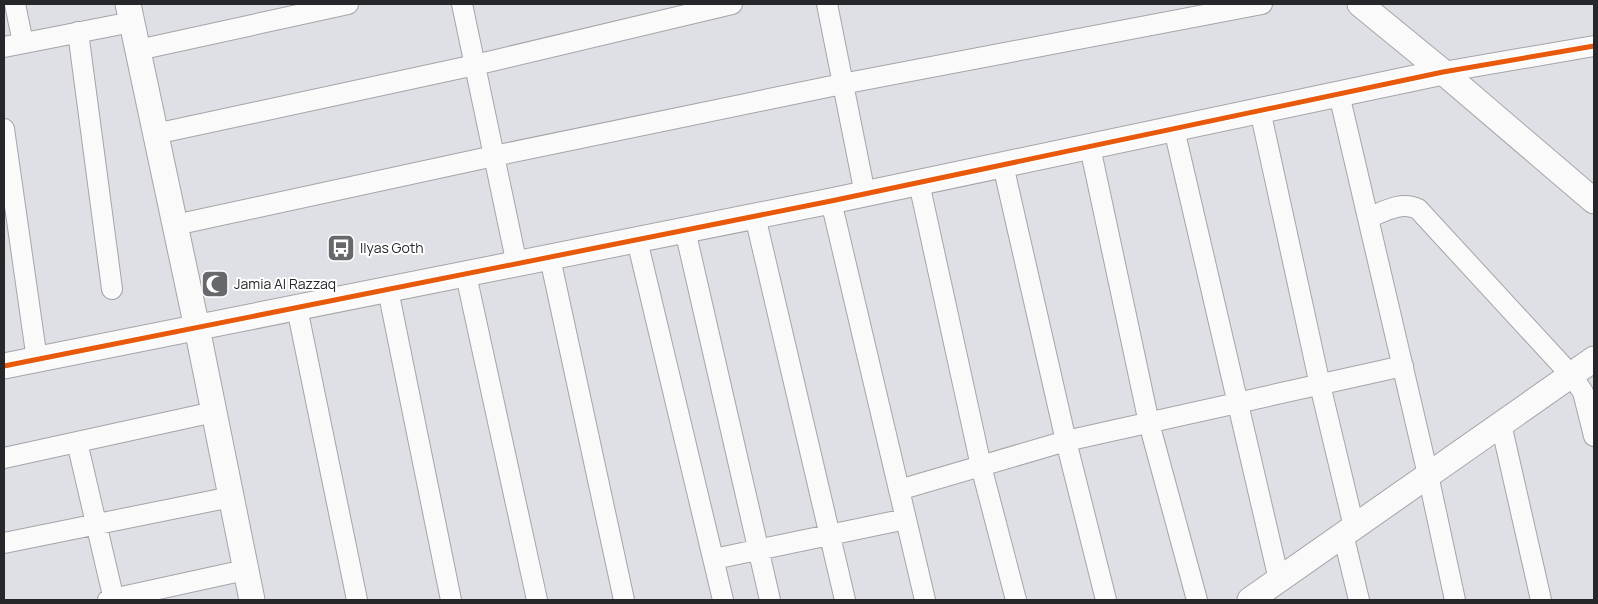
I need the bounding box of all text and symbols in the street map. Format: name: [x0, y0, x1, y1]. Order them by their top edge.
bus stop icon: Ilyas Goth: [326, 233, 356, 263]
place label: Ilyas Goth: [360, 238, 424, 257]
mosque icon: Jamia Al Razzaq: [200, 269, 230, 299]
place label: Jamia Al Razzaq: [234, 274, 336, 293]

